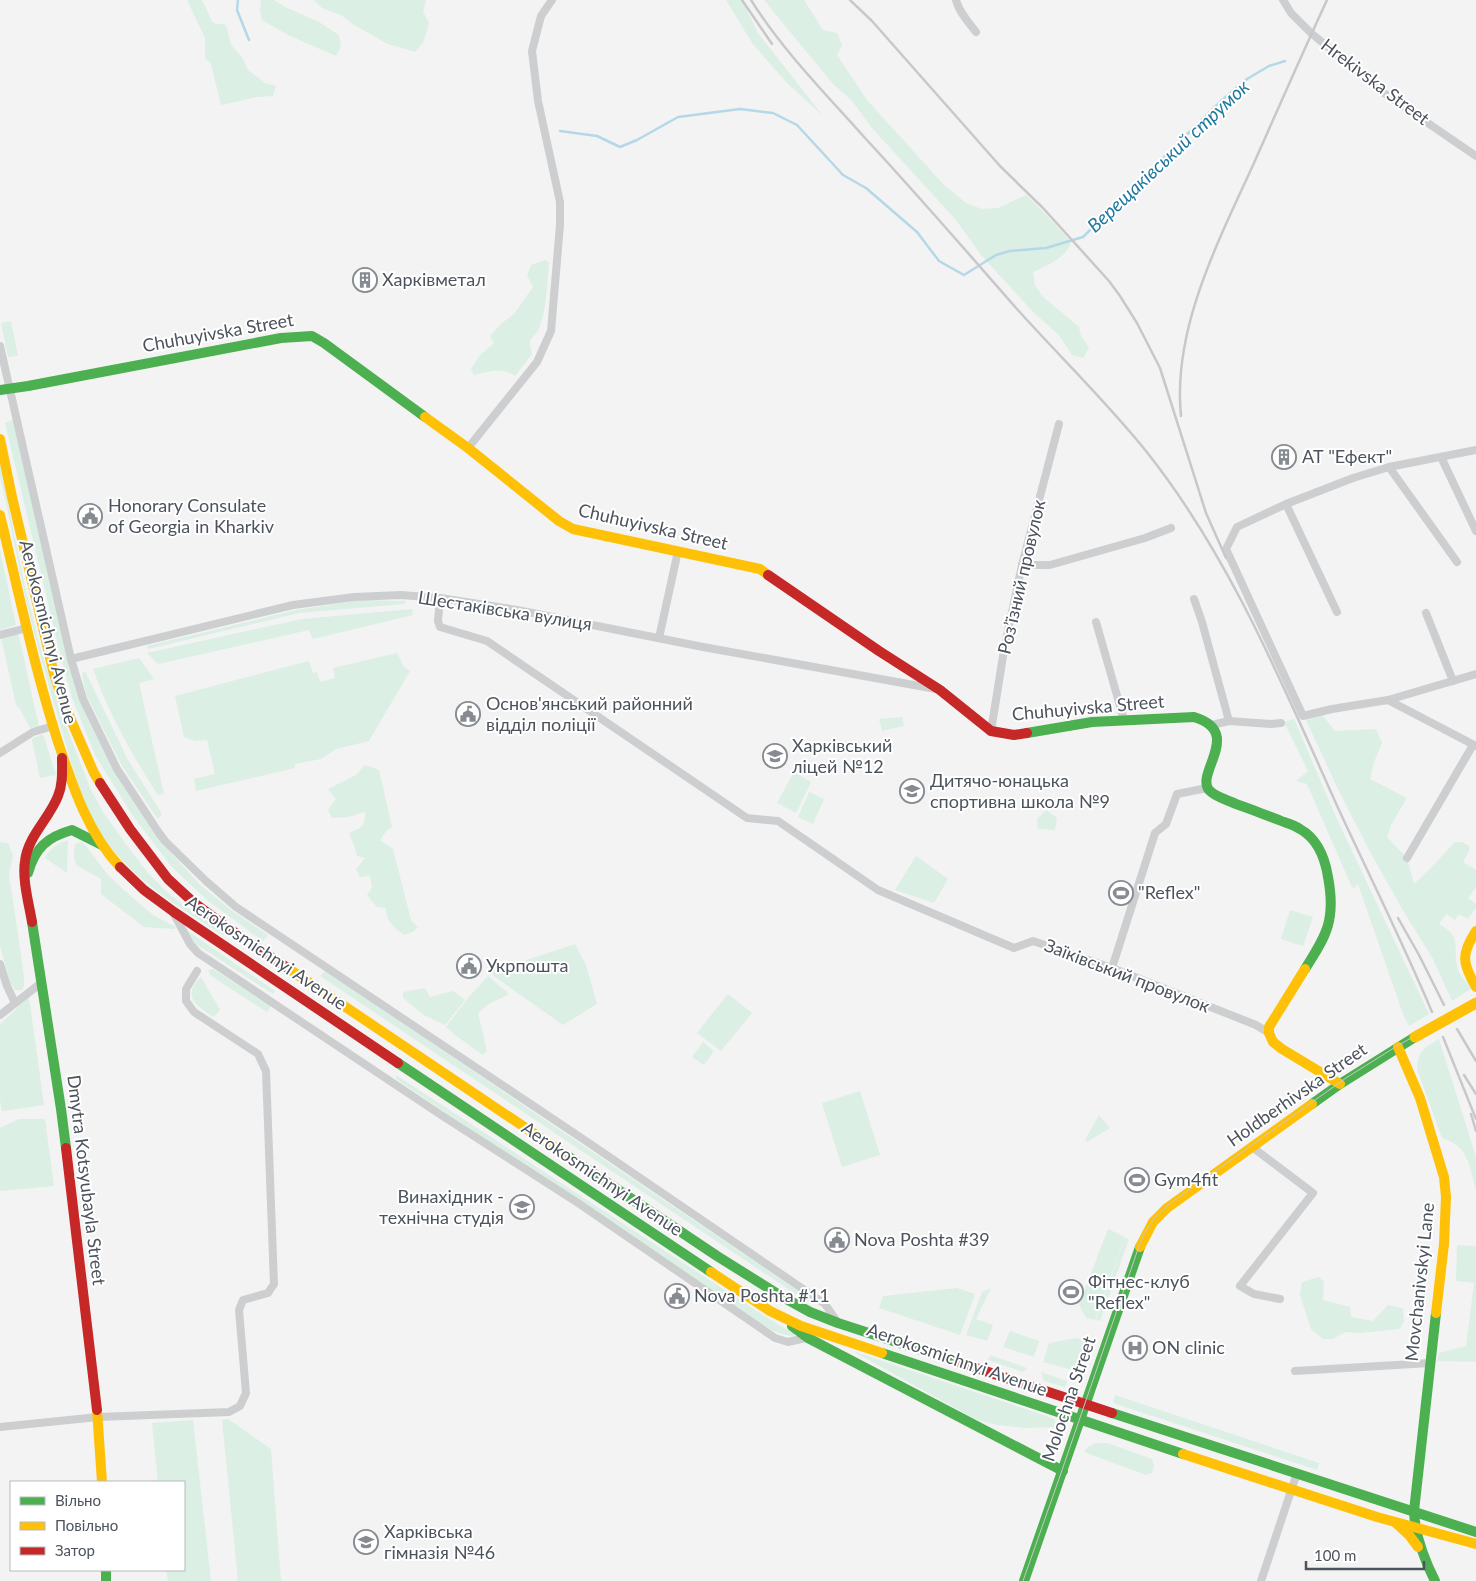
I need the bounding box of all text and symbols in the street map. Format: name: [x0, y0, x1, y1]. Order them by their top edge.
street label: Hrekivska Street: [1317, 33, 1434, 129]
water label: Верещаківський струмок: [1082, 74, 1254, 237]
building icon: Харківметал: [352, 267, 378, 293]
place label: Харківметал: [382, 268, 486, 290]
street label: Chuhuyivska Street: [141, 308, 296, 356]
building icon: АТ "Ефект": [1271, 444, 1297, 470]
place label: АТ "Ефект": [1302, 445, 1392, 467]
place label: Honorary Consulate of Georgia in Kharkiv: [108, 494, 275, 537]
street label: Роз’їзний провулок: [993, 497, 1050, 656]
street label: Chuhuyivska Street: [576, 498, 731, 554]
public building icon: Honorary Consulate of Georgia in Kharkiv: [77, 503, 103, 529]
street label: Aerokosmichnyi Avenue: [15, 537, 83, 726]
street label: Шестаківська вулиця: [417, 585, 594, 635]
street label: Chuhuyivska Street: [1011, 689, 1166, 725]
place label: Основ'янський районний відділ поліції: [486, 692, 693, 735]
public building icon: Основ'янський районний відділ поліції: [455, 701, 481, 727]
place label: Харківський ліцей №12: [792, 734, 892, 777]
school or university icon: Харківський ліцей №12: [762, 743, 788, 769]
place label: Дитячо-юнацька спортивна школа №9: [930, 769, 1110, 812]
school or university icon: Дитячо-юнацька спортивна школа №9: [899, 778, 925, 804]
sports icon: "Reflex": [1108, 880, 1134, 906]
place label: "Reflex": [1138, 881, 1200, 903]
street label: Aerokosmichnyi Avenue: [182, 890, 351, 1014]
street label: Заїківський провулок: [1041, 933, 1214, 1017]
public building icon: Укрпошта: [456, 953, 482, 979]
place label: Укрпошта: [486, 954, 569, 976]
street label: Holdberhivska Street: [1222, 1037, 1371, 1151]
street label: Dmytra Kotsyubayla Street: [63, 1073, 111, 1287]
street label: Aerokosmichnyi Avenue: [518, 1116, 687, 1240]
sports icon: Gym4fit: [1124, 1167, 1150, 1193]
place label: Gym4fit: [1154, 1168, 1219, 1190]
place label: Винахідник - технічна студія: [379, 1185, 504, 1228]
school or university icon: Винахідник - технічна студія: [509, 1194, 535, 1220]
street label: Movchanivskyi Lane: [1400, 1201, 1438, 1362]
public building icon: Nova Poshta #39: [824, 1227, 850, 1253]
place label: Nova Poshta #39: [854, 1228, 990, 1250]
place label: Фітнес-клуб "Reflex": [1088, 1270, 1190, 1313]
sports icon: Фітнес-клуб "Reflex": [1058, 1279, 1084, 1305]
public building icon: Nova Poshta #11: [664, 1283, 690, 1309]
place label: Nova Poshta #11: [694, 1284, 830, 1306]
street label: Aerokosmichnyi Avenue: [864, 1318, 1050, 1400]
street label: Molochna Street: [1036, 1333, 1100, 1464]
hospital icon: ON clinic: [1122, 1335, 1148, 1361]
place label: ON clinic: [1152, 1336, 1225, 1358]
legend: [10, 1481, 185, 1571]
text: Вільно: [55, 1491, 101, 1509]
text: Повільно: [55, 1516, 118, 1534]
place label: Харківська гімназія №46: [384, 1520, 495, 1563]
school or university icon: Харківська гімназія №46: [353, 1529, 379, 1555]
scale bar: [1306, 1538, 1424, 1570]
text: Затор: [55, 1541, 95, 1559]
text: 100 m: [1314, 1546, 1356, 1564]

